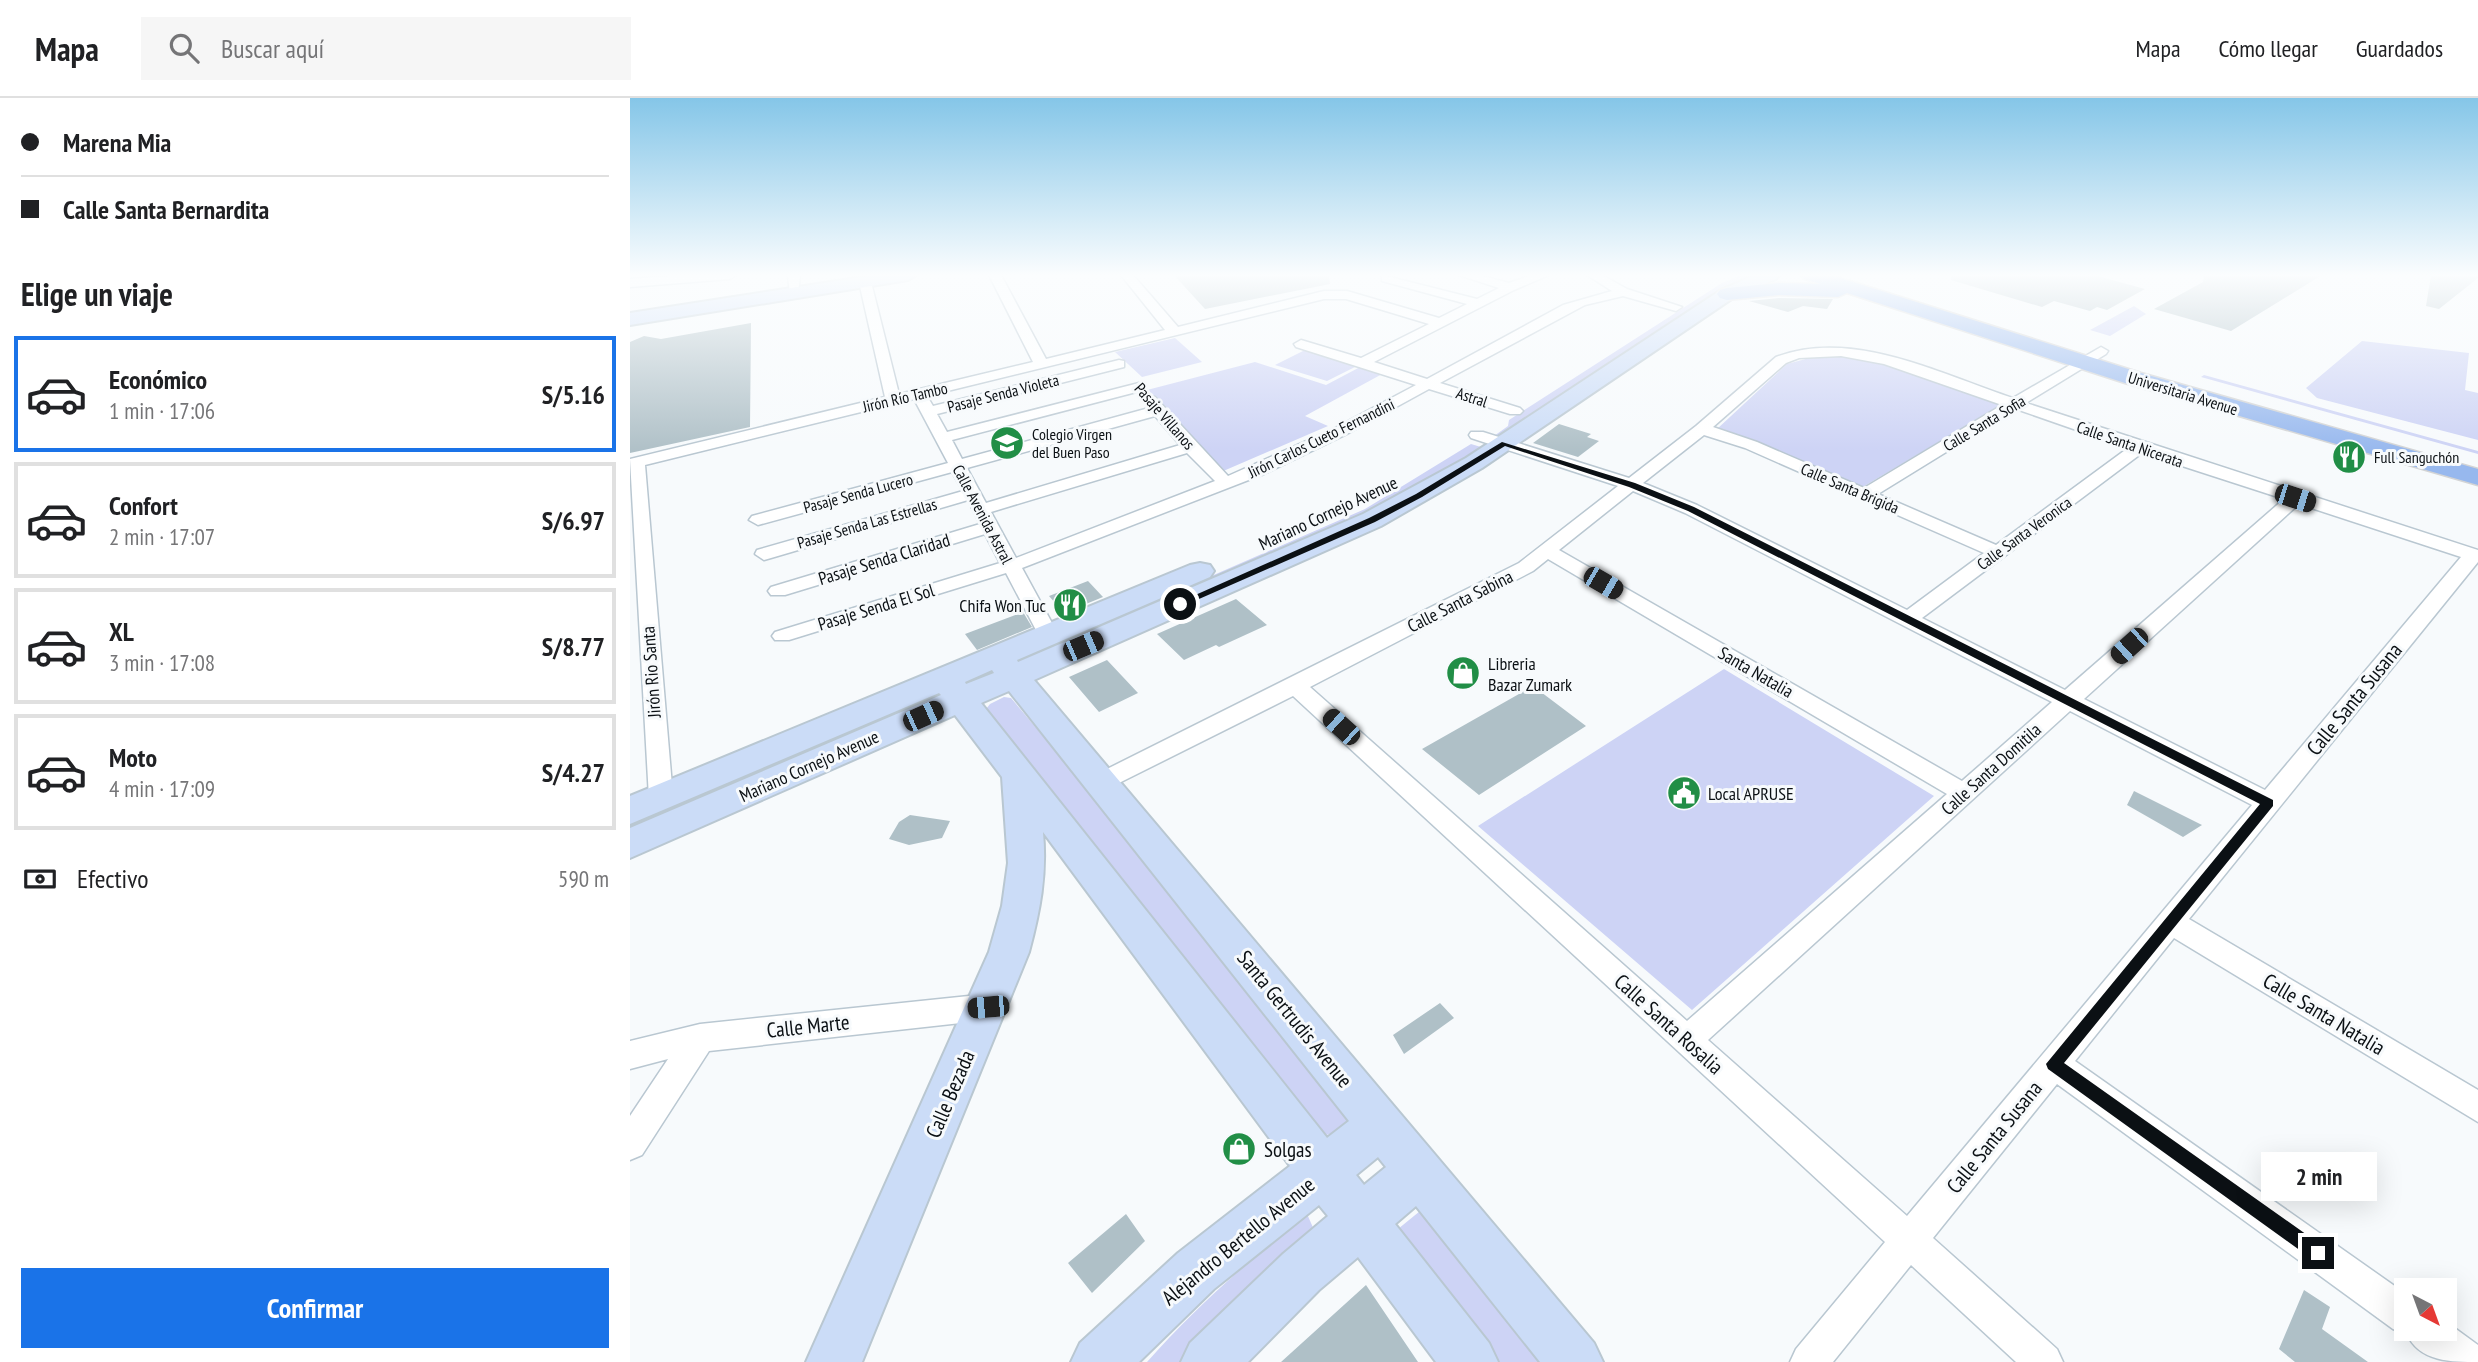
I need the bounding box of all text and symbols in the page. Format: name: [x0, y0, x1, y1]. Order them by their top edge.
search box: [141, 17, 631, 80]
text: Mapa: [35, 27, 99, 70]
icon: search: [165, 29, 203, 67]
text: Buscar aquí: [221, 32, 324, 65]
text: Mapa: [2136, 33, 2181, 64]
text: Cómo llegar: [2219, 33, 2318, 64]
text: Guardados: [2356, 33, 2443, 64]
text: Marena Mia: [63, 126, 171, 159]
text: Calle Santa Bernardita: [63, 193, 269, 226]
text: Elige un viaje: [21, 273, 173, 315]
icon: car: [25, 363, 88, 426]
text: Económico: [109, 363, 207, 396]
street label: Universitaria Avenue: [2126, 367, 2240, 419]
street label: Pasaje Senda Violeta: [945, 369, 1061, 417]
text: S/5.16: [542, 378, 605, 411]
street label: Jirón Río Tambo: [860, 378, 949, 417]
street label: Pasaje Villanos: [1131, 378, 1199, 454]
street label: Astral: [1454, 383, 1491, 412]
street label: Calle Santa Sofia: [1939, 391, 2029, 455]
street label: Jirón Carlos Cueto Fernandini: [1244, 394, 1398, 483]
text: 1 min · 17:06: [109, 396, 215, 425]
street label: Calle Santa Nicerata: [2074, 416, 2186, 472]
school or university icon: Colegio Virgen del Buen Paso: [988, 424, 1026, 462]
place label: Colegio Virgen del Buen Paso: [1032, 424, 1112, 462]
restaurant icon: Full Sanguchón: [2330, 438, 2368, 476]
place label: Full Sanguchón: [2374, 447, 2459, 467]
street label: Calle Santa Brigida: [1798, 458, 1902, 518]
street label: Calle Avenida Astral: [949, 461, 1018, 567]
street label: Pasaje Senda Lucero: [801, 469, 915, 517]
street label: Mariano Cornejo Avenue: [1255, 471, 1401, 555]
car: [2272, 482, 2319, 514]
icon: car: [25, 489, 88, 552]
text: Confort: [109, 489, 178, 522]
street label: Calle Santa Veronica: [1973, 492, 2075, 574]
street label: Pasaje Senda Las Estrellas: [795, 494, 939, 552]
text: S/6.97: [542, 504, 605, 537]
text: 2 min · 17:07: [109, 522, 215, 551]
street label: Pasaje Senda Claridad: [815, 528, 953, 590]
car: [1580, 563, 1627, 603]
street label: Calle Santa Sabina: [1403, 565, 1517, 637]
street label: Pasaje Senda El Sol: [815, 578, 938, 636]
restaurant icon: Chifa Won Tuc: [1051, 586, 1089, 624]
route start: [1164, 588, 1196, 620]
place label: Chifa Won Tuc: [959, 594, 1047, 617]
icon: car: [25, 615, 88, 678]
text: XL: [109, 615, 134, 648]
car: [2107, 624, 2152, 668]
street label: Jirón Rio Santa: [636, 625, 666, 720]
car: [1060, 628, 1107, 664]
text: S/8.77: [542, 630, 605, 663]
street label: Calle Santa Susana: [2300, 637, 2408, 761]
street label: Santa Natalia: [1714, 641, 1798, 703]
text: 3 min · 17:08: [109, 648, 215, 677]
place label: Libreria Bazar Zumark: [1488, 652, 1572, 696]
shop icon: Libreria Bazar Zumark: [1444, 654, 1482, 692]
car: [900, 698, 947, 734]
car: [1319, 705, 1364, 749]
street label: Calle Santa Domitila: [1936, 718, 2046, 820]
street label: Mariano Cornejo Avenue: [736, 725, 882, 807]
icon: car: [25, 741, 88, 804]
text: Moto: [109, 741, 157, 774]
text: S/4.27: [542, 756, 605, 789]
text: 4 min · 17:09: [109, 774, 215, 803]
public building icon: Local APRUSE: [1665, 774, 1703, 812]
place label: Local APRUSE: [1708, 782, 1794, 805]
icon: cash: [21, 860, 59, 898]
text: Efectivo: [77, 862, 149, 895]
text: 590 m: [558, 864, 609, 893]
street label: Santa Gertrudis Avenue: [1231, 945, 1359, 1093]
street label: Calle Santa Natalia: [2258, 967, 2390, 1061]
street label: Calle Santa Rosalia: [1609, 968, 1729, 1080]
car: [967, 995, 1010, 1019]
street label: Calle Marte: [765, 1008, 851, 1044]
street label: Calle Bezada: [919, 1046, 981, 1142]
street label: Calle Santa Susana: [1940, 1075, 2048, 1199]
shop icon: Solgas: [1220, 1130, 1258, 1168]
place label: Solgas: [1264, 1136, 1312, 1163]
callout: 2 min: [2260, 1152, 2376, 1200]
text: 2 min: [2296, 1162, 2342, 1191]
street label: Alejandro Bertello Avenue: [1156, 1171, 1320, 1311]
route end: [2302, 1237, 2334, 1269]
button: Confirmar: [21, 1268, 609, 1348]
north arrow: [2394, 1278, 2457, 1340]
map controls: [2394, 1278, 2457, 1341]

